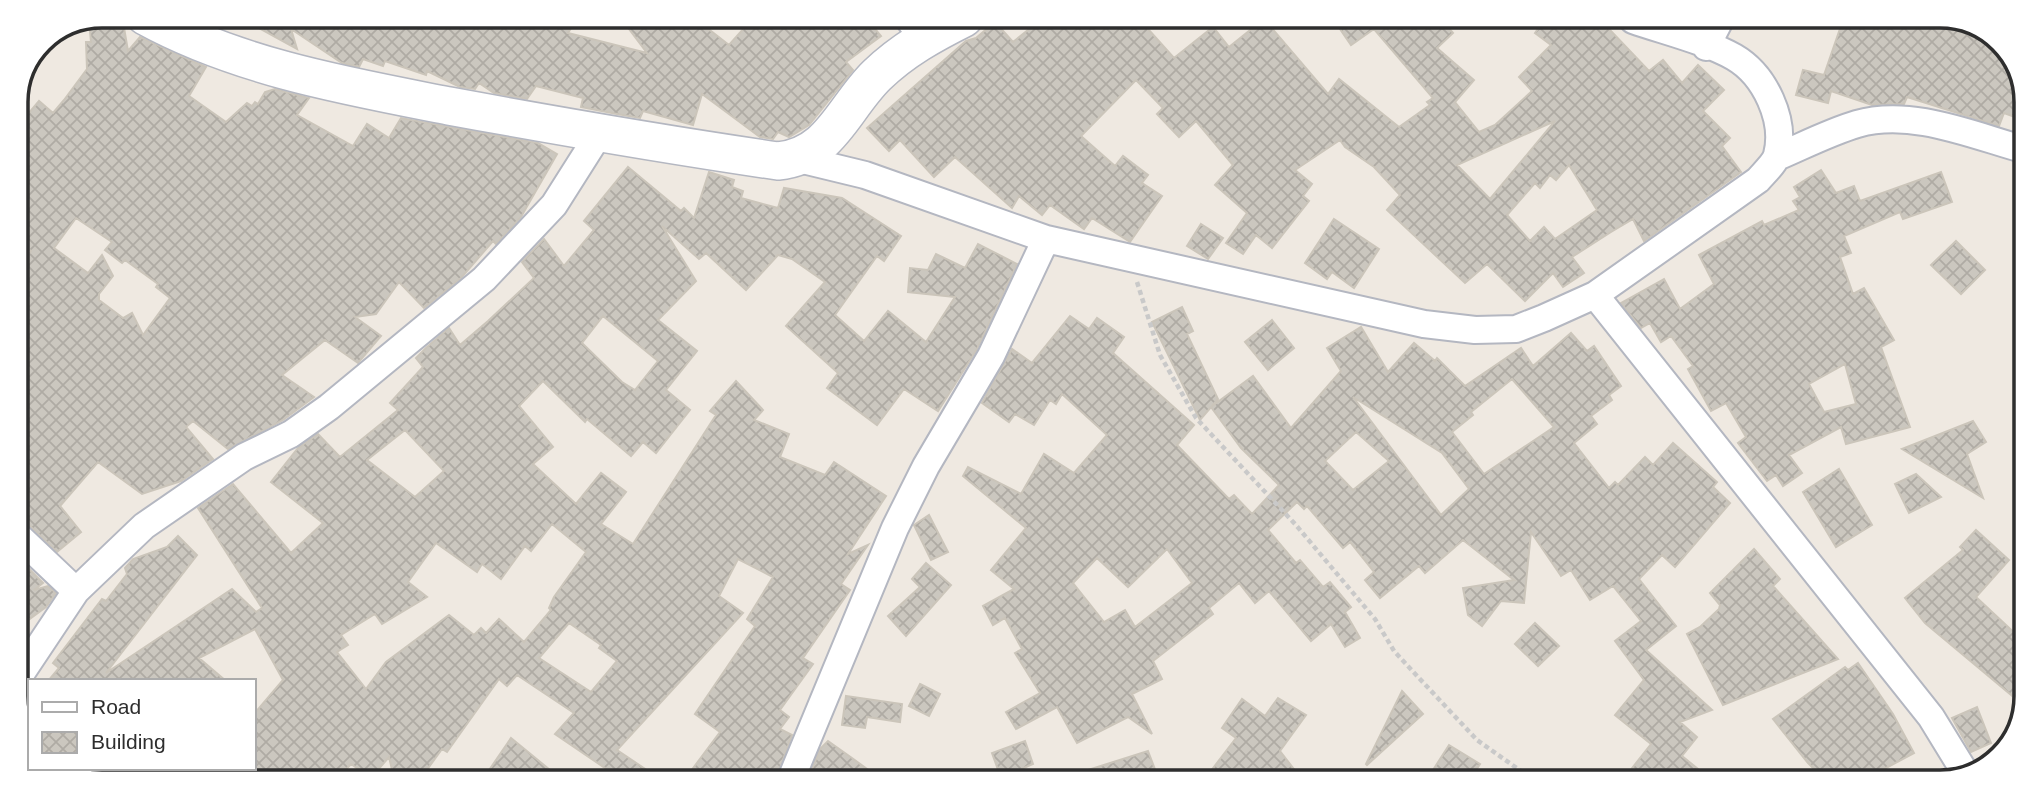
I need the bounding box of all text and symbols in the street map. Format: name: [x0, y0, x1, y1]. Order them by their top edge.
legend: [28, 679, 256, 770]
text: Road: [91, 695, 141, 718]
text: Building: [91, 730, 166, 753]

